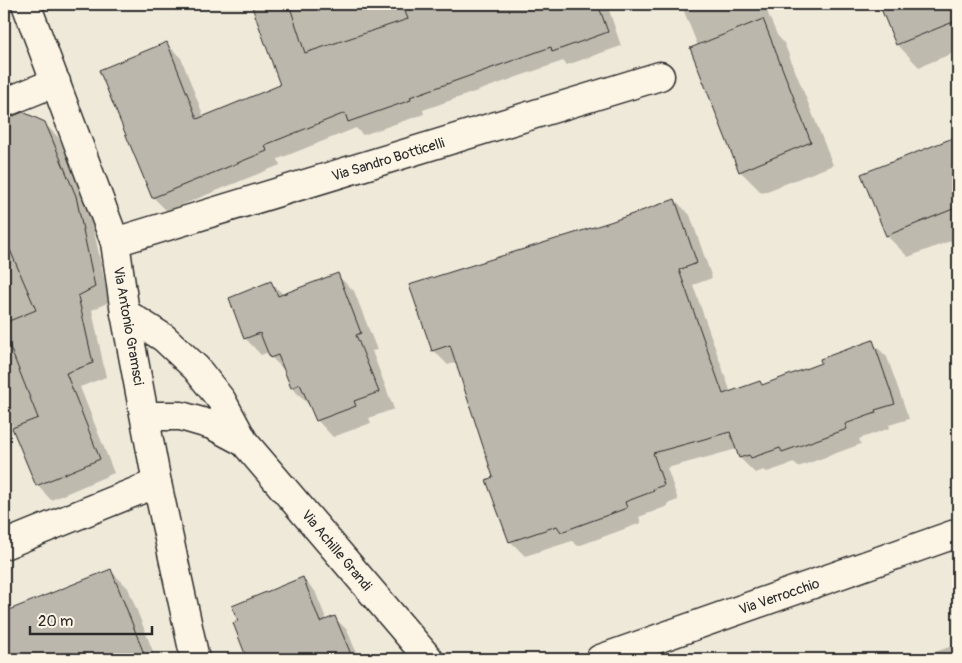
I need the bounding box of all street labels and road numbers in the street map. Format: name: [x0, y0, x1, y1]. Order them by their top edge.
street label: Via Sandro Botticelli: [330, 134, 447, 185]
street label: Via Antonio Gramsci: [110, 265, 147, 387]
street label: Via Achille Grandi: [298, 507, 376, 595]
street label: Via Verrocchio: [737, 575, 822, 618]

